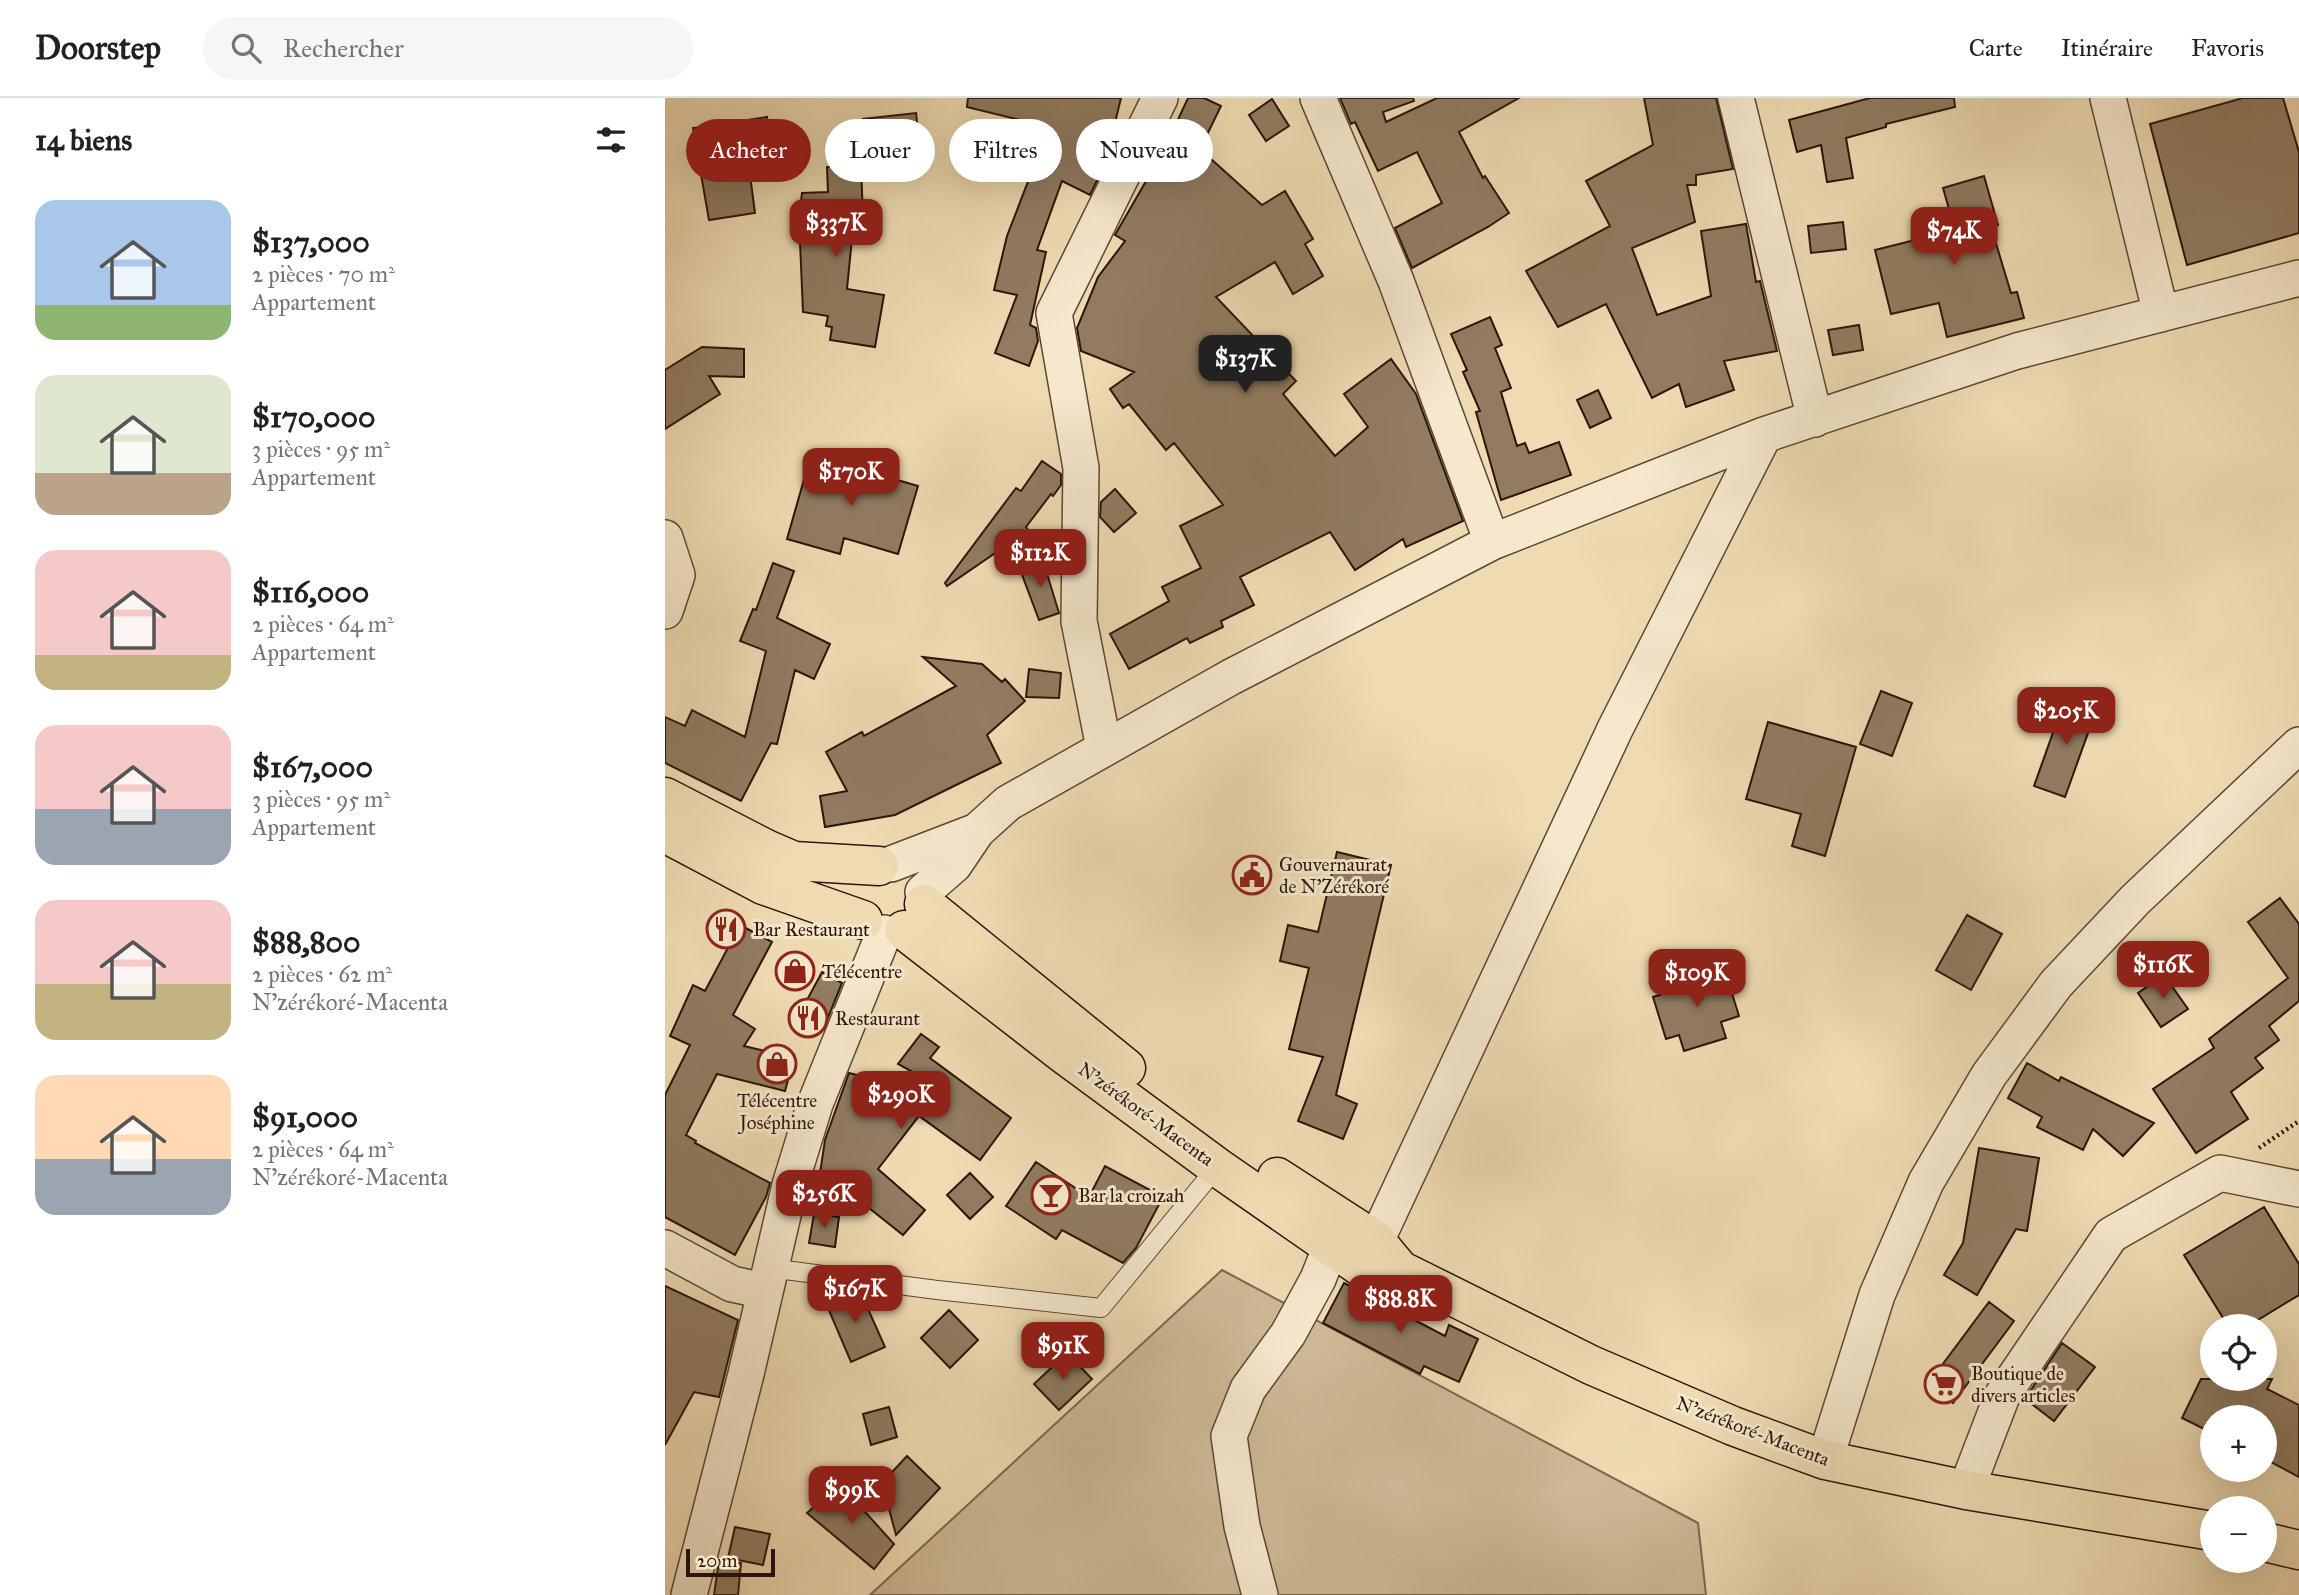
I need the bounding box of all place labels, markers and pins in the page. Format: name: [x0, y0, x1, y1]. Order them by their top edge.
pin: $337K: [787, 200, 885, 259]
pin: $74K: [1913, 208, 1995, 267]
pin: $137K: [1196, 336, 1294, 395]
pin: $170K: [802, 448, 900, 508]
pin: $112K: [991, 530, 1089, 589]
pin: $205K: [2017, 688, 2115, 747]
place label: Gouvernaurat de N'Zérékoré: [1279, 853, 1389, 898]
public building icon: Gouvernaurat de N'Zérékoré: [1231, 854, 1273, 896]
restaurant icon: Bar Restaurant: [705, 908, 747, 950]
place label: Bar Restaurant: [753, 918, 870, 941]
pin: $116K: [2114, 942, 2212, 1001]
shop icon: Télécentre: [774, 950, 816, 992]
pin: $109K: [1648, 950, 1746, 1009]
place label: Télécentre: [822, 960, 902, 983]
restaurant icon: Restaurant: [787, 997, 829, 1039]
place label: Restaurant: [835, 1007, 920, 1030]
shop icon: Télécentre Joséphine: [756, 1043, 798, 1085]
pin: $290K: [852, 1072, 950, 1131]
place label: Télécentre Joséphine: [737, 1089, 817, 1135]
pin: $256K: [775, 1170, 873, 1230]
bar icon: Bar la croizah: [1030, 1174, 1072, 1216]
place label: Bar la croizah: [1078, 1184, 1185, 1207]
pin: $167K: [806, 1266, 904, 1325]
pin: $88.8K: [1343, 1276, 1457, 1335]
pin: $91K: [1022, 1322, 1104, 1382]
place label: Boutique de divers articles: [1971, 1362, 2076, 1407]
supermarket icon: Boutique de divers articles: [1923, 1363, 1965, 1405]
pin: $99K: [811, 1466, 893, 1526]

